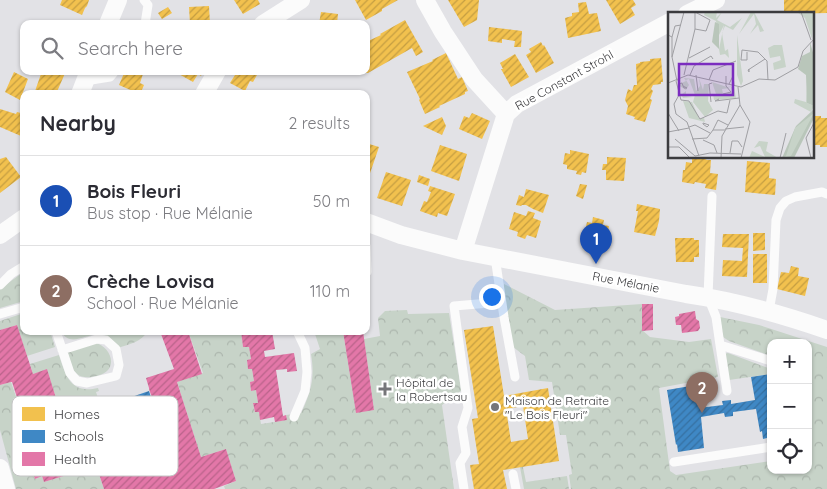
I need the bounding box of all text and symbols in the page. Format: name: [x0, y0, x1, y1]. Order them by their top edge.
inset map: [668, 12, 814, 159]
search box: [20, 20, 370, 75]
icon: search: [38, 34, 66, 62]
text: Search here: [78, 36, 183, 60]
street label: Rue Constant Strohl: [512, 47, 616, 113]
text: Nearby: [40, 110, 116, 136]
text: 2 results: [288, 113, 350, 133]
text: Bois Fleuri: [87, 179, 181, 203]
text: 1: [53, 191, 59, 211]
text: 50 m: [313, 191, 350, 211]
text: Bus stop · Rue Mélanie: [87, 203, 253, 223]
pin: 1: [580, 223, 612, 264]
street label: Rue Mélanie: [591, 268, 661, 296]
text: Crèche Lovisa: [87, 269, 214, 293]
text: 2: [51, 281, 61, 301]
text: 110 m: [310, 281, 350, 301]
your location: [479, 284, 505, 310]
text: School · Rue Mélanie: [87, 293, 239, 313]
map controls: [767, 339, 812, 474]
button: +: [767, 339, 812, 384]
pin: 2: [686, 372, 718, 413]
place label: Hôpital de la Robertsau: [396, 375, 467, 404]
marker: Hôpital de la Robertsau: [378, 382, 392, 396]
button: −: [767, 384, 812, 429]
place label: Maison de Retraite "Le Bois Fleuri": [505, 393, 609, 422]
legend: [12, 396, 178, 476]
marker: Maison de Retraite "Le Bois Fleuri": [489, 401, 501, 413]
text: Homes: [54, 405, 100, 423]
text: Schools: [54, 427, 104, 445]
button: locate: [767, 429, 812, 474]
text: Health: [54, 450, 96, 468]

